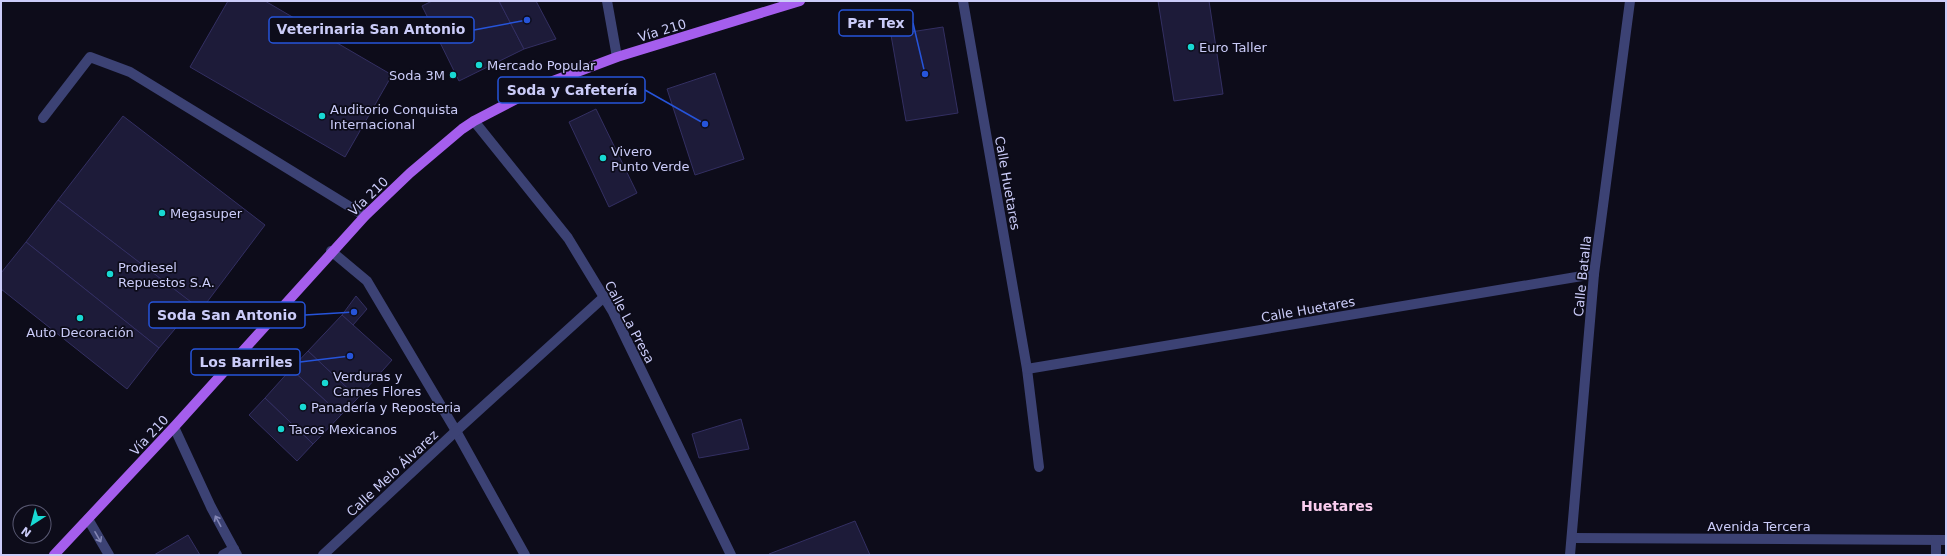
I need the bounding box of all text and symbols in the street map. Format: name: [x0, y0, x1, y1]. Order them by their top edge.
callout: Par Tex: [839, 10, 913, 36]
text: Par Tex: [847, 15, 905, 31]
street label: Vía 210: [636, 16, 688, 45]
callout: Veterinaria San Antonio: [269, 17, 474, 43]
text: Veterinaria San Antonio: [277, 21, 466, 37]
place label: Euro Taller: [1199, 40, 1268, 55]
marker: Euro Taller: [1186, 42, 1196, 52]
place label: Mercado Popular: [487, 58, 596, 73]
marker: Mercado Popular: [474, 60, 484, 70]
place label: Soda 3M: [389, 68, 445, 83]
marker: Soda 3M: [448, 70, 458, 80]
callout: Soda y Cafetería: [498, 77, 645, 103]
text: Soda y Cafetería: [507, 82, 637, 98]
place label: Auditorio Conquista Internacional: [330, 102, 458, 132]
marker: Auditorio Conquista Internacional: [317, 111, 327, 121]
street label: Calle Huetares: [992, 135, 1023, 232]
place label: Vivero Punto Verde: [611, 144, 690, 174]
marker: Vivero Punto Verde: [598, 153, 608, 163]
street label: Vía 210: [345, 174, 391, 219]
place label: Megasuper: [170, 206, 243, 221]
marker: Megasuper: [157, 208, 167, 218]
street label: Calle Batalla: [1571, 235, 1594, 317]
place label: Prodiesel Repuestos S.A.: [118, 260, 215, 290]
marker: Prodiesel Repuestos S.A.: [105, 269, 115, 279]
street label: Calle La Presa: [602, 278, 658, 366]
street label: Calle Huetares: [1260, 294, 1357, 325]
callout: Soda San Antonio: [149, 302, 305, 328]
text: Soda San Antonio: [157, 307, 297, 323]
marker: Auto Decoración: [75, 313, 85, 323]
place label: Auto Decoración: [26, 325, 134, 340]
callout: Los Barriles: [191, 349, 300, 375]
text: Los Barriles: [199, 354, 293, 370]
place label: Verduras y Carnes Flores: [333, 369, 421, 399]
marker: Verduras y Carnes Flores: [320, 378, 330, 388]
place label: Panadería y Reposteria: [311, 400, 461, 415]
marker: Panadería y Reposteria: [298, 402, 308, 412]
street label: Vía 210: [127, 412, 172, 459]
place label: Tacos Mexicanos: [288, 422, 397, 437]
marker: Tacos Mexicanos: [276, 424, 286, 434]
street label: Calle Melo Álvarez: [344, 427, 441, 520]
district label: Huetares: [1301, 498, 1373, 514]
north arrow: [12, 504, 52, 544]
one-way arrow: [214, 515, 222, 527]
street label: Avenida Tercera: [1707, 519, 1811, 534]
text: N: [19, 524, 34, 540]
one-way arrow: [95, 531, 103, 543]

